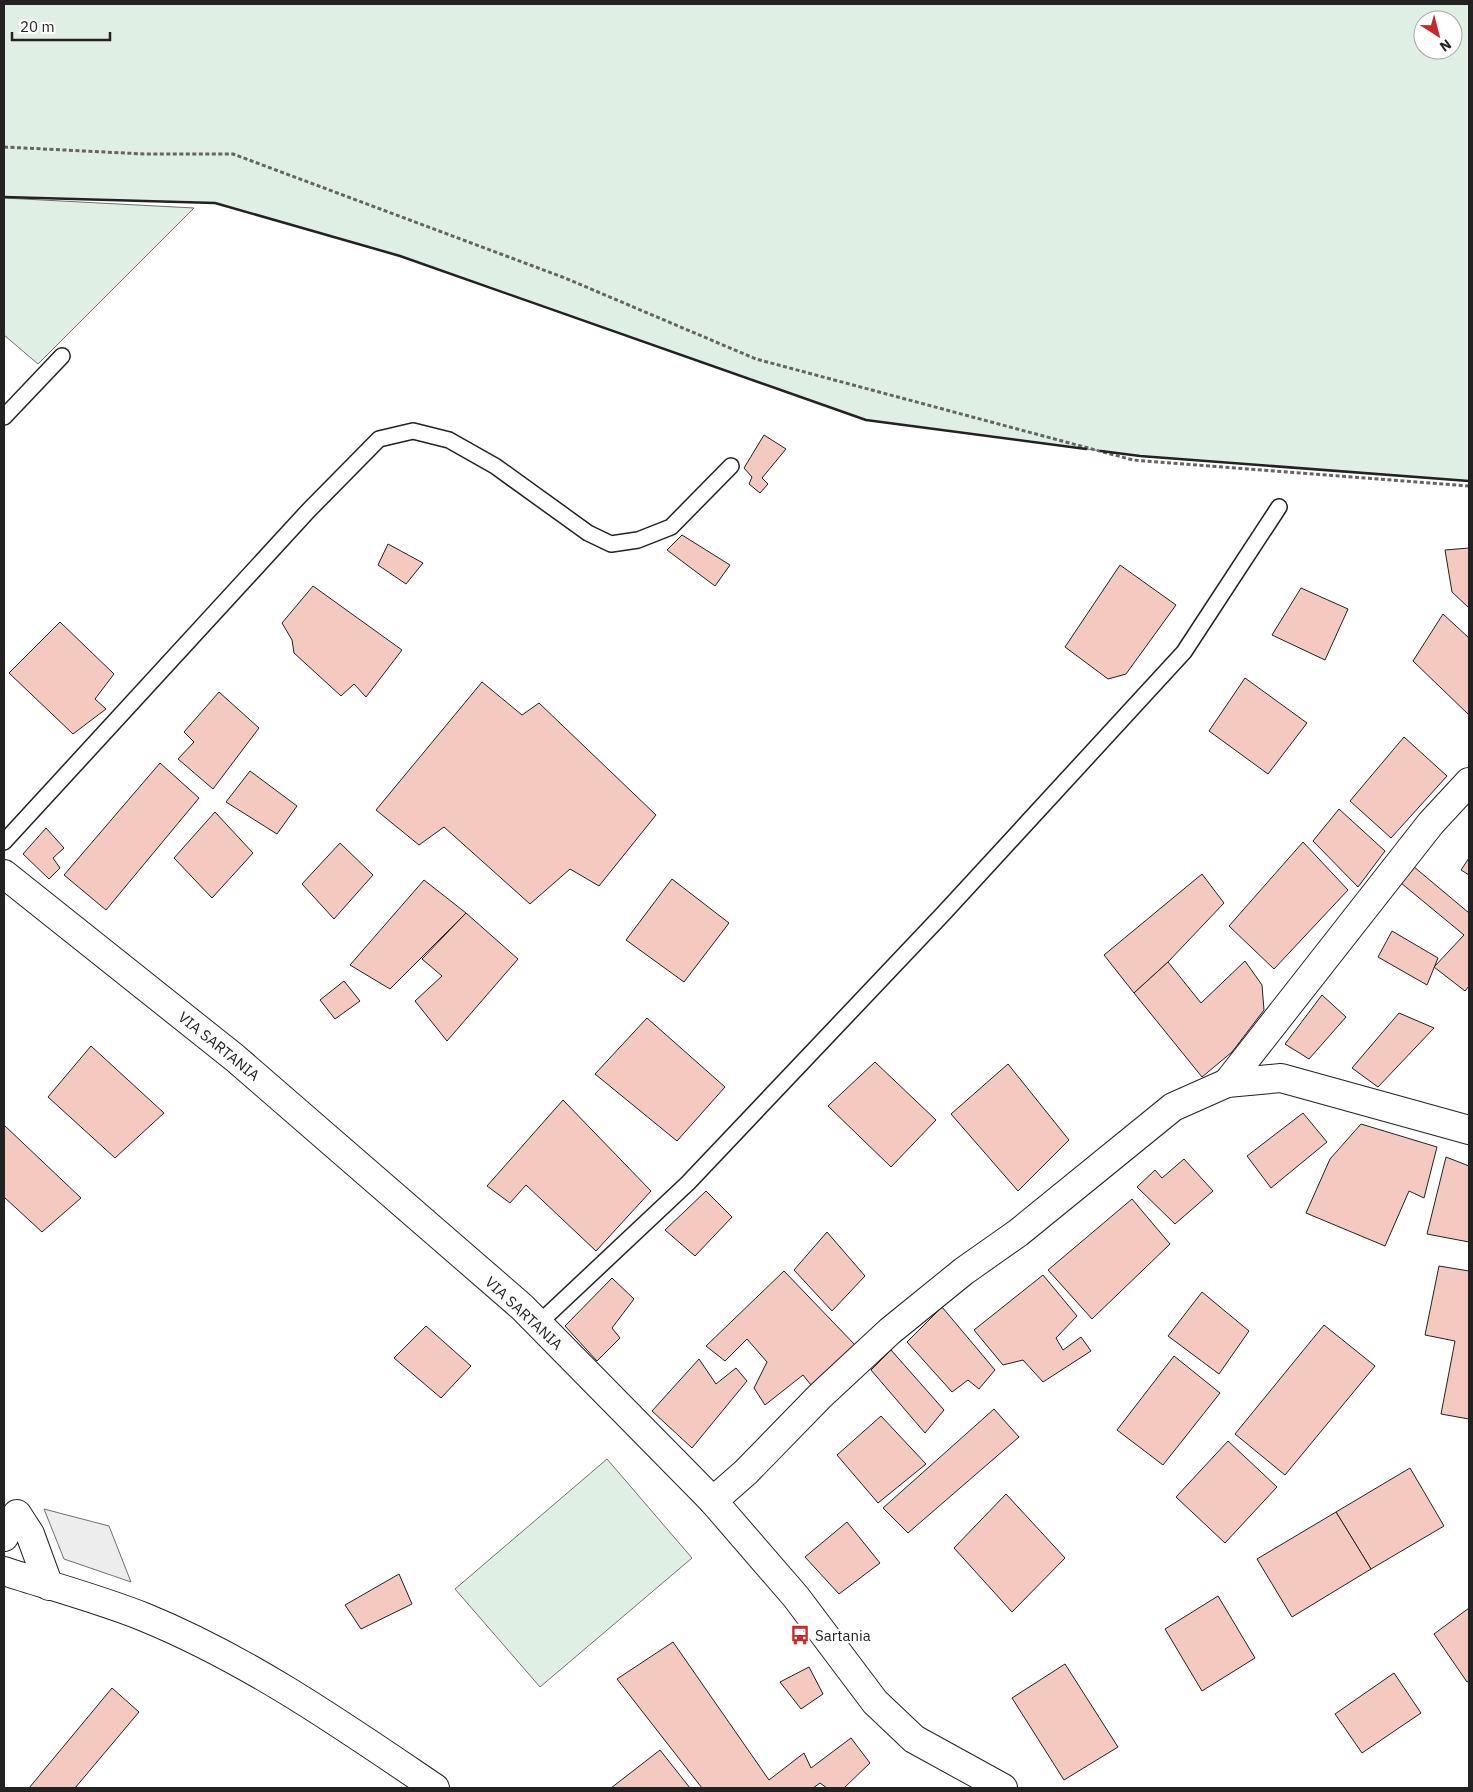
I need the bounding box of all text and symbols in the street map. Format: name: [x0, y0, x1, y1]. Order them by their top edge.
scale bar: [12, 10, 110, 42]
north arrow: [1413, 10, 1463, 60]
text: 20 m: [20, 17, 55, 36]
text: N: [1436, 35, 1455, 56]
street label: VIA SARTANIA: [174, 1007, 264, 1085]
street label: VIA SARTANIA: [481, 1272, 567, 1354]
bus stop icon: Sartania: [789, 1624, 811, 1646]
place label: Sartania: [815, 1626, 871, 1645]

